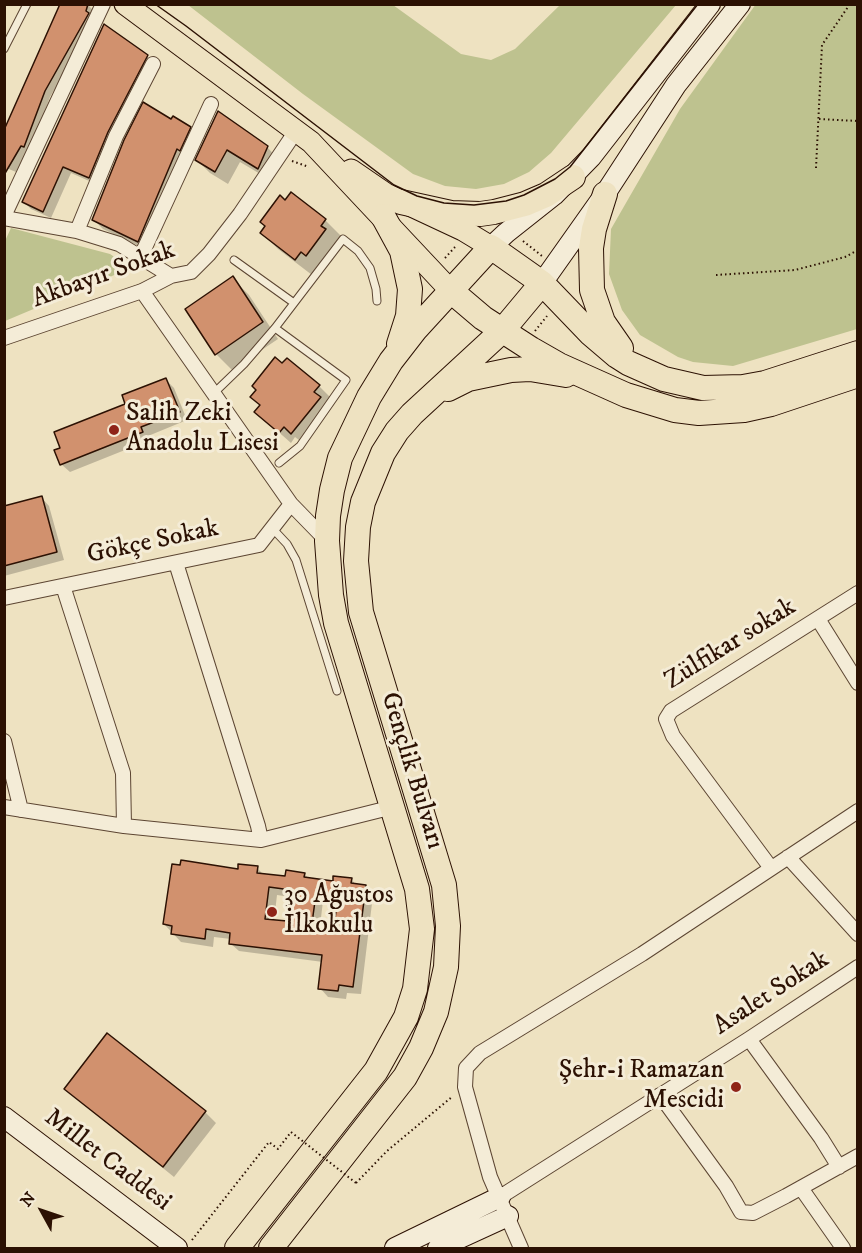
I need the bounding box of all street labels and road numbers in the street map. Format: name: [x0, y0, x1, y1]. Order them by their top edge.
street label: Akbayır Sokak: [28, 236, 180, 316]
street label: Gökçe Sokak: [84, 514, 222, 572]
street label: Zülfikar sokak: [660, 592, 802, 698]
street label: Gençlik Bulvarı: [372, 689, 450, 853]
street label: Asalet Sokak: [708, 945, 836, 1043]
street label: Millet Caddesi: [37, 1103, 177, 1219]

